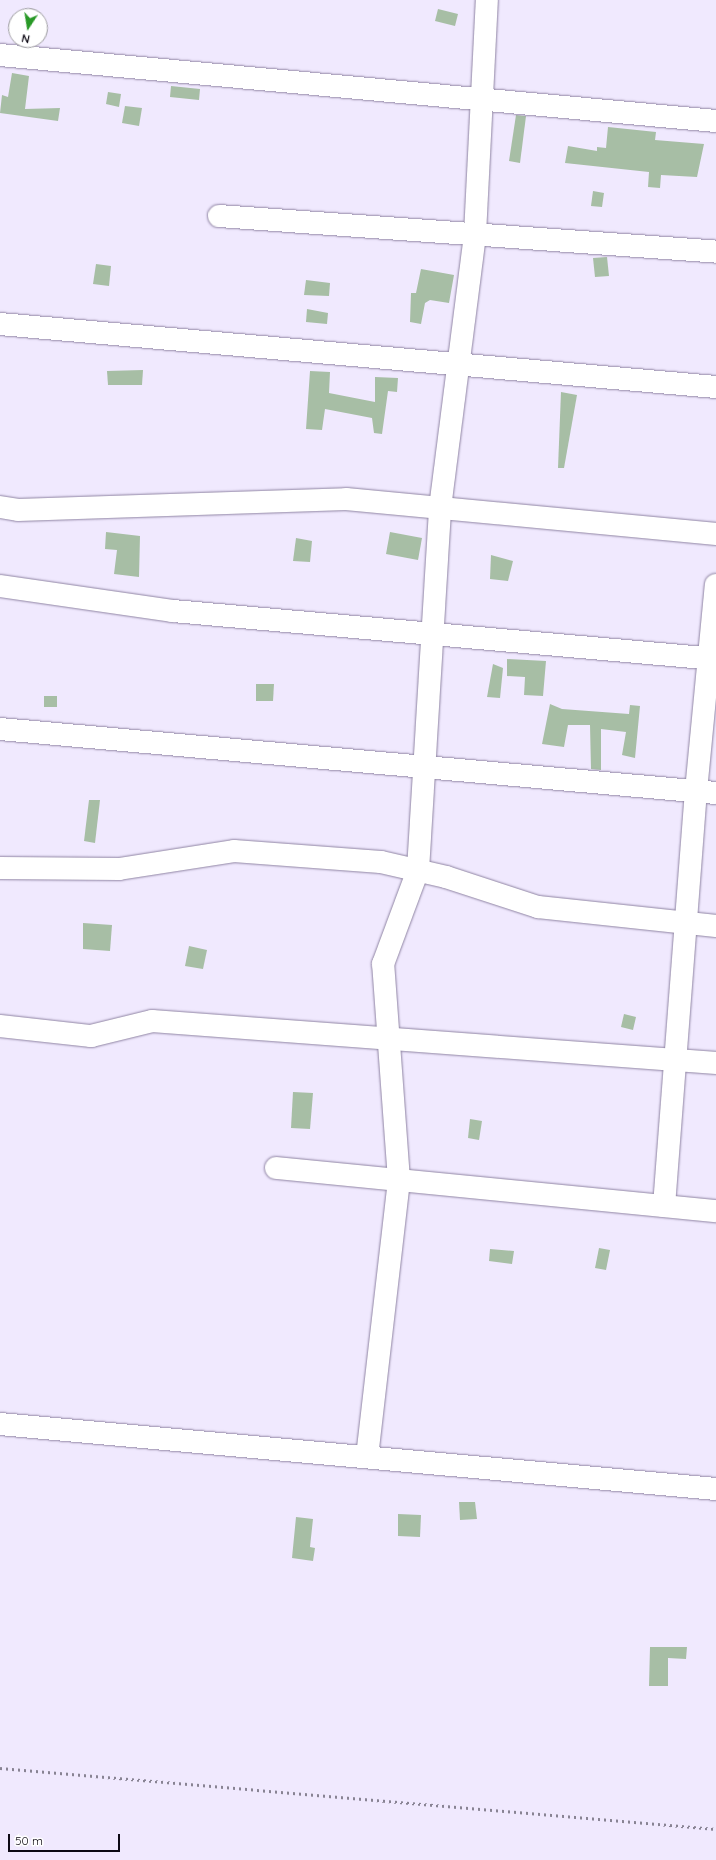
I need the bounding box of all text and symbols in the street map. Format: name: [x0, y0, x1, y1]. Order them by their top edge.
north arrow: [8, 8, 48, 48]
text: N: [20, 31, 31, 46]
scale bar: [10, 1826, 122, 1852]
text: 50 m: [15, 1833, 43, 1848]

